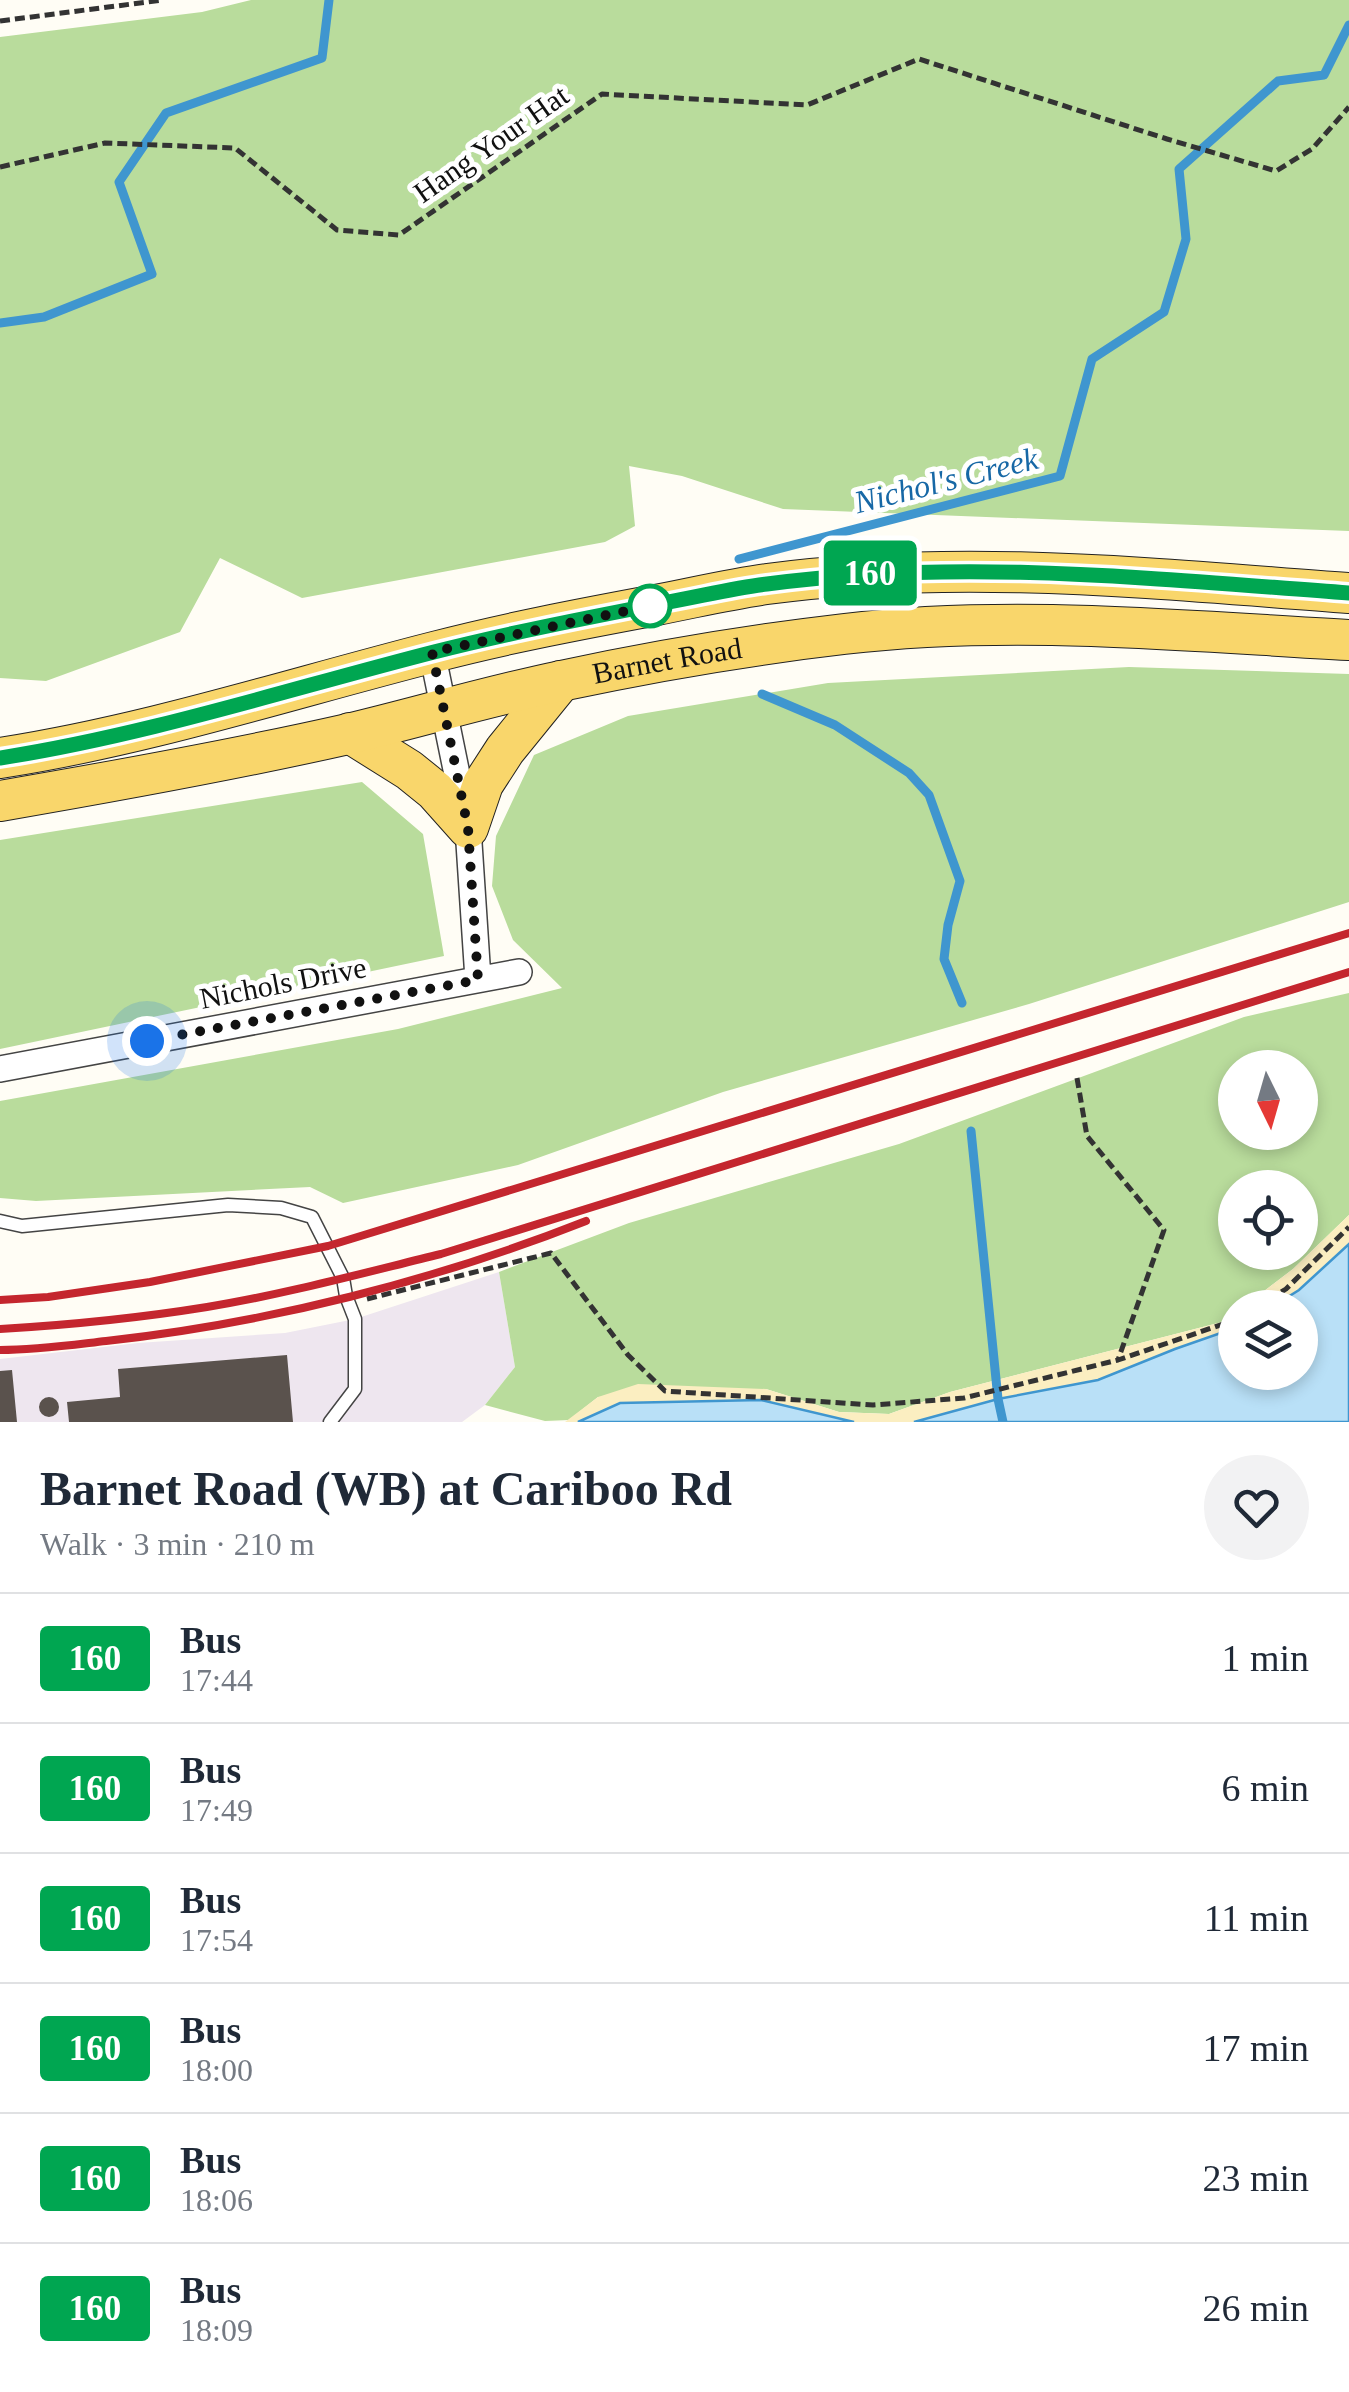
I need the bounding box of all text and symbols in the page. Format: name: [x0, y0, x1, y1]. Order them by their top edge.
street label: Hang Your Hat: [407, 78, 575, 209]
water label: Nichol's Creek: [850, 440, 1042, 520]
line badge: 160: [812, 540, 928, 606]
text: 160: [844, 554, 896, 593]
unlabelled marker: [629, 585, 671, 627]
street label: Barnet Road: [590, 631, 744, 690]
street label: Nichols Drive: [197, 950, 369, 1015]
your location: [122, 1016, 172, 1066]
north arrow: [1218, 1050, 1318, 1150]
map controls: [1218, 1050, 1318, 1390]
button: locate: [1218, 1170, 1318, 1270]
button: layers: [1218, 1290, 1318, 1390]
button: heart: [1204, 1455, 1309, 1560]
text: Barnet Road (WB) at Cariboo Rd: [40, 1462, 732, 1515]
text: Walk · 3 min · 210 m: [40, 1526, 315, 1562]
text: Bus: [180, 1619, 241, 1661]
text: 1 min: [1221, 1637, 1309, 1679]
text: 160: [69, 1639, 121, 1678]
text: 17:44: [180, 1662, 253, 1698]
text: Bus: [180, 1749, 241, 1791]
text: 6 min: [1221, 1767, 1309, 1809]
text: 160: [69, 1769, 121, 1808]
text: 17:49: [180, 1792, 253, 1828]
text: Bus: [180, 1879, 241, 1921]
text: 11 min: [1204, 1897, 1309, 1939]
text: 160: [69, 1899, 121, 1938]
text: 17:54: [180, 1922, 253, 1958]
text: Bus: [180, 2009, 241, 2051]
text: 17 min: [1202, 2027, 1309, 2069]
text: 160: [69, 2029, 121, 2068]
text: 18:00: [180, 2052, 253, 2088]
text: Bus: [180, 2139, 241, 2181]
text: 23 min: [1202, 2157, 1309, 2199]
text: 160: [69, 2159, 121, 2198]
text: 18:06: [180, 2182, 253, 2218]
text: Bus: [180, 2269, 241, 2311]
text: 26 min: [1202, 2287, 1309, 2329]
text: 160: [69, 2289, 121, 2328]
text: 18:09: [180, 2312, 253, 2348]

